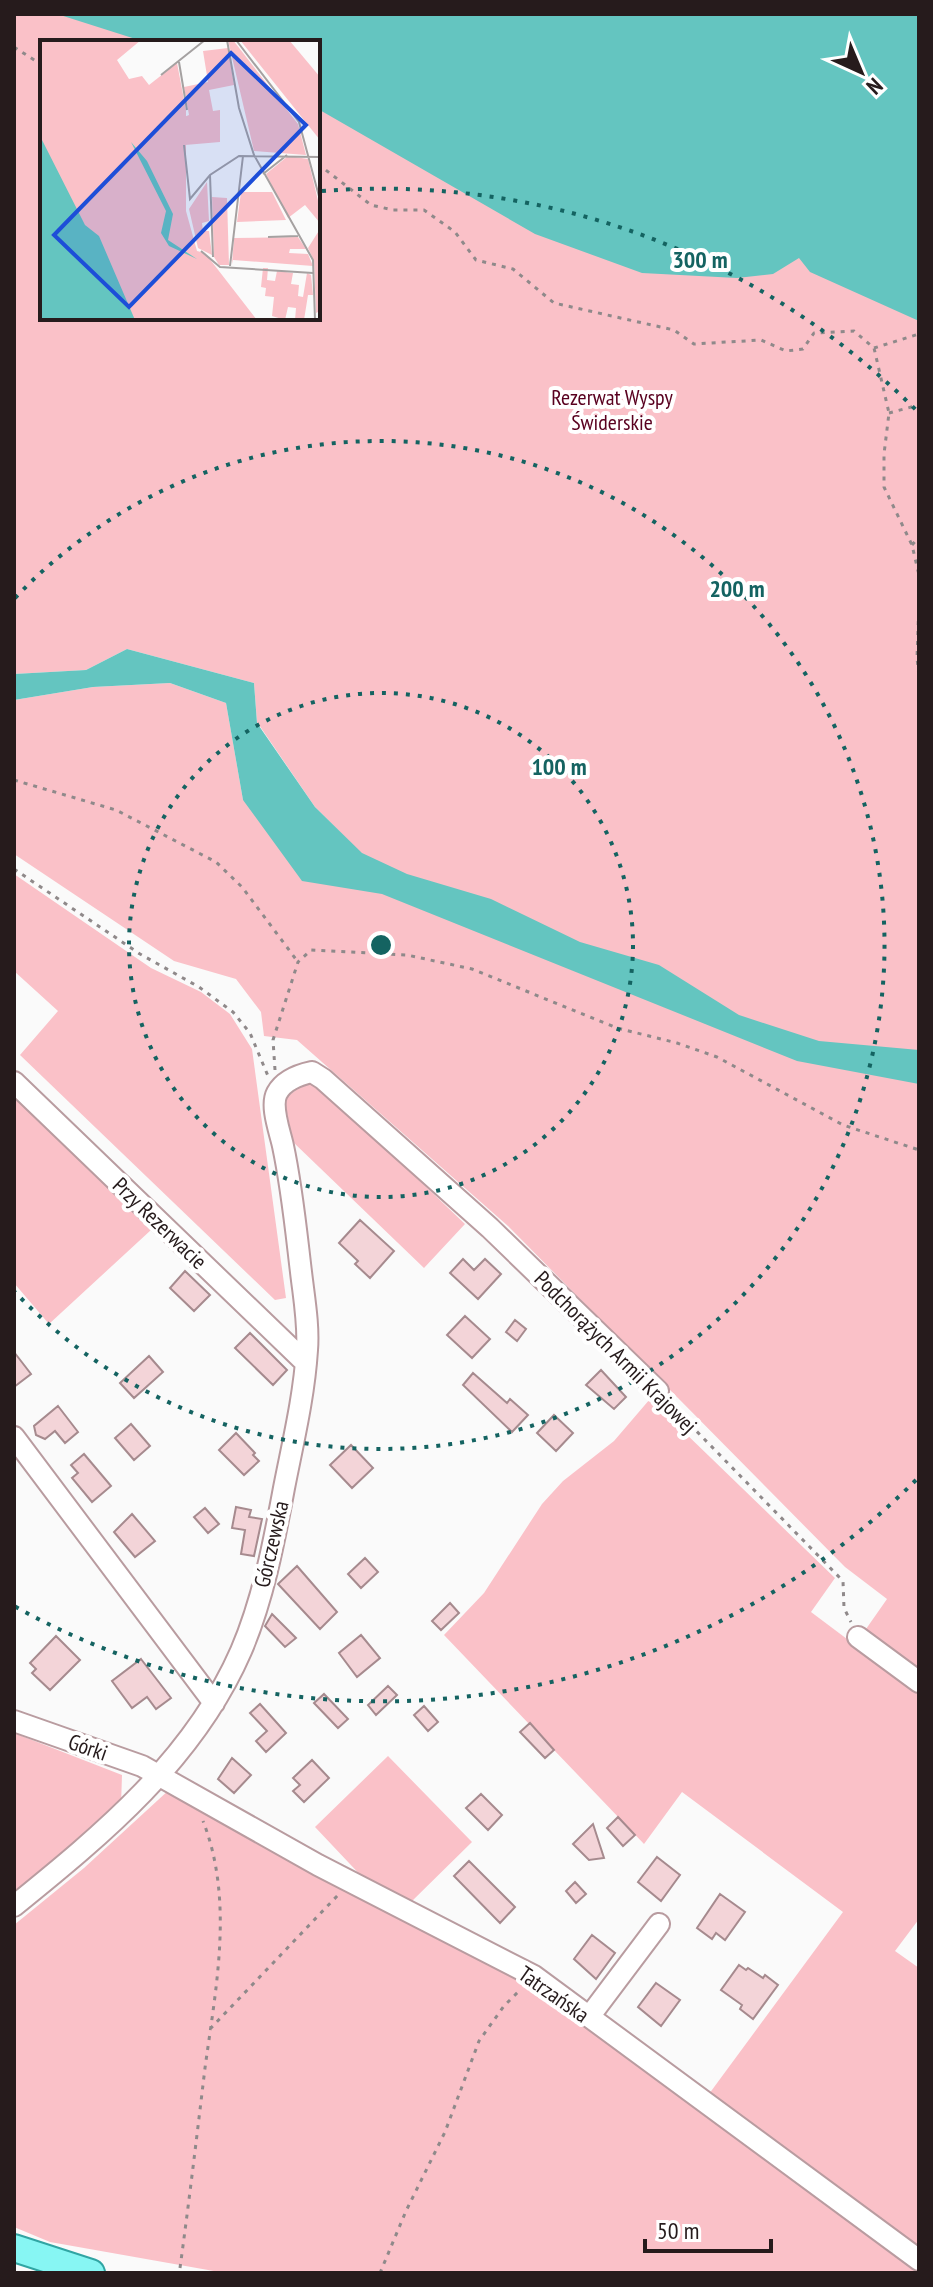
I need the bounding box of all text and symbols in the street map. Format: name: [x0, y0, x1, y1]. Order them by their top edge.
north arrow: [821, 32, 901, 112]
inset map: [40, 40, 320, 320]
text: N: [861, 72, 889, 101]
text: 300 m: [672, 244, 728, 275]
park label: Rezerwat Wyspy Świderskie: [551, 383, 673, 436]
text: 200 m: [709, 573, 765, 604]
text: 100 m: [531, 751, 587, 782]
centre of rings: [367, 931, 395, 959]
street label: Przy Rezerwacie: [107, 1171, 213, 1275]
street label: Podchorążych Armii Krajowej: [529, 1265, 703, 1439]
street label: Górczewska: [247, 1498, 295, 1590]
street label: Górki: [65, 1727, 111, 1767]
street label: Tatrzańska: [513, 1960, 595, 2028]
scale bar: [645, 2203, 771, 2253]
text: 50 m: [657, 2215, 699, 2246]

